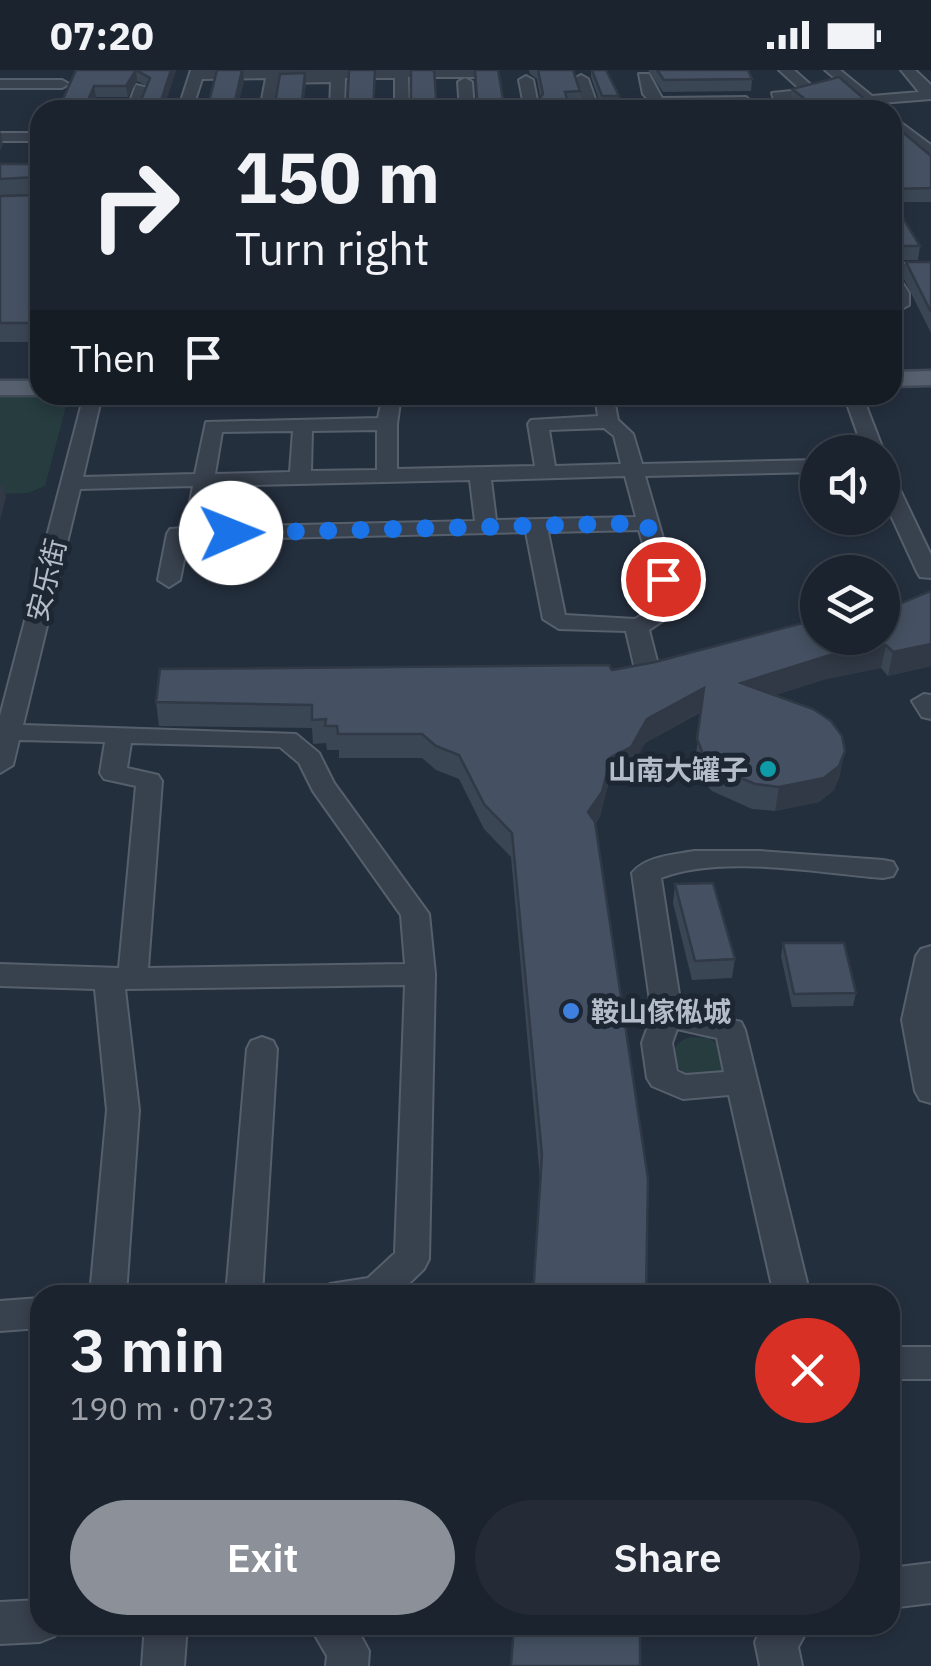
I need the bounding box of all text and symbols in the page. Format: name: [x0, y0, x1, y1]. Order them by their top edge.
text: 07:20: [50, 11, 154, 60]
text: 150 m: [235, 131, 440, 222]
icon: right: [70, 140, 200, 270]
text: Turn right: [235, 219, 430, 277]
icon: arrive: [176, 330, 231, 385]
text: Then: [70, 333, 156, 382]
map controls: [800, 435, 900, 655]
button: sound: [800, 435, 900, 535]
position arrow: [179, 481, 283, 585]
street label: 安乐街: [18, 535, 74, 625]
pin: [621, 537, 706, 622]
icon: arrive: [636, 552, 691, 607]
button: layers: [800, 555, 900, 655]
place label: 山南大罐子: [608, 751, 748, 788]
marker: 山南大罐子: [757, 758, 779, 780]
place label: 鞍山傢俬城: [591, 993, 731, 1030]
marker: 鞍山傢俬城: [560, 1000, 582, 1022]
text: 3 min: [70, 1310, 225, 1389]
button: close: [755, 1318, 860, 1423]
text: 190 m · 07:23: [70, 1387, 275, 1429]
button: Exit: [70, 1500, 455, 1615]
button: Share: [475, 1500, 860, 1615]

